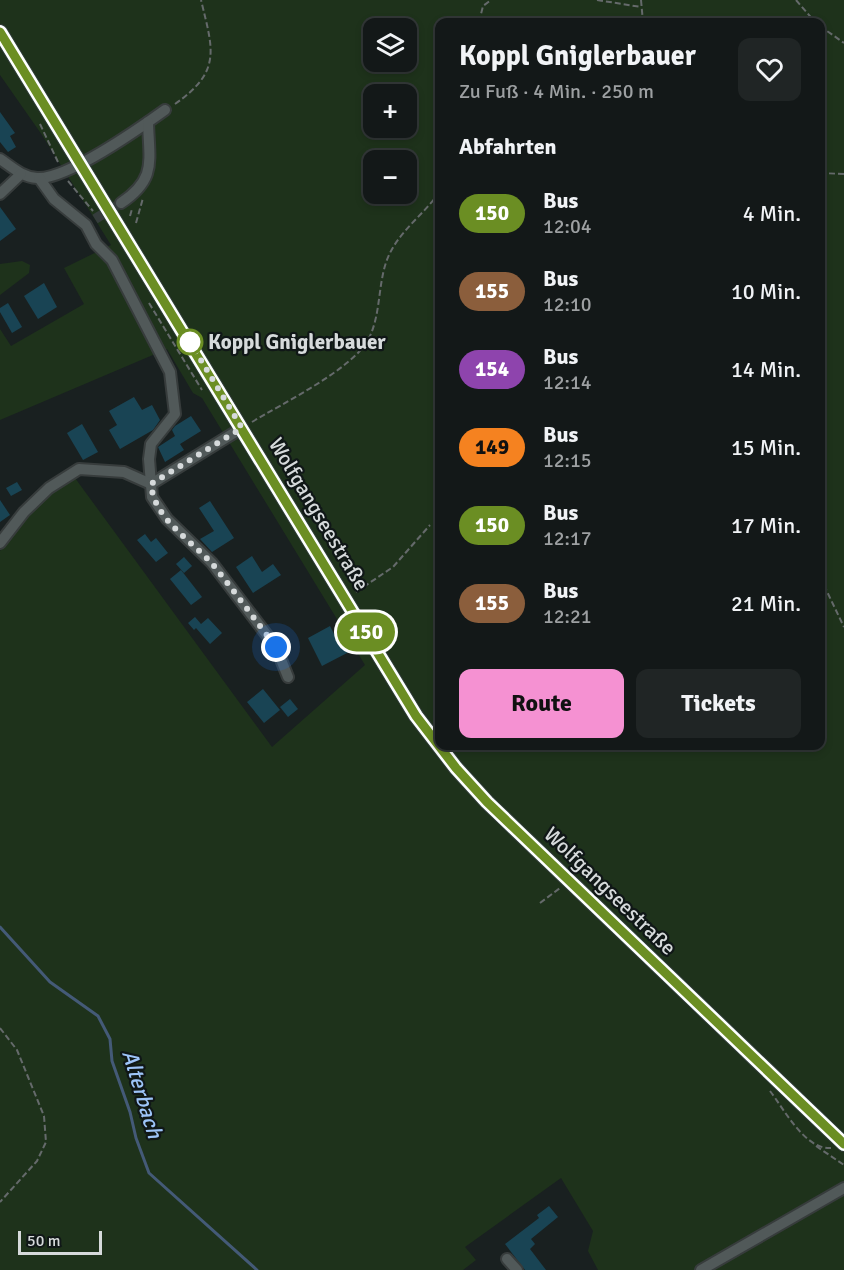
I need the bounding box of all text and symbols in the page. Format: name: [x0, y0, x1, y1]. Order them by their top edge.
map controls: [363, 18, 417, 204]
button: layers: [363, 18, 417, 72]
button: heart: [738, 38, 801, 101]
text: Koppl Gniglerbauer: [459, 39, 696, 73]
text: Zu Fuß · 4 Min. · 250 m: [459, 79, 654, 104]
button: +: [363, 84, 417, 138]
text: Abfahrten: [459, 133, 557, 160]
button: −: [363, 150, 417, 204]
text: Bus: [543, 187, 578, 214]
text: 150: [475, 200, 509, 226]
text: 4 Min.: [743, 200, 801, 227]
text: 12:04: [543, 214, 592, 239]
text: Bus: [543, 265, 578, 292]
text: 155: [475, 278, 509, 304]
text: 10 Min.: [731, 278, 801, 305]
text: 12:10: [543, 292, 592, 317]
marker: Koppl Gniglerbauer: [177, 329, 203, 355]
place label: Koppl Gniglerbauer: [208, 329, 386, 355]
text: Bus: [543, 343, 578, 370]
text: 154: [475, 356, 509, 382]
text: 14 Min.: [731, 356, 801, 383]
text: 12:14: [543, 370, 592, 395]
text: Bus: [543, 421, 578, 448]
street label: Wolfgangseestraße: [263, 433, 375, 595]
text: 149: [475, 434, 509, 460]
text: 15 Min.: [731, 434, 801, 461]
text: 12:15: [543, 448, 592, 473]
text: Bus: [543, 499, 578, 526]
text: 150: [475, 512, 509, 538]
text: 17 Min.: [731, 512, 801, 539]
text: 12:17: [543, 526, 592, 551]
text: Bus: [543, 577, 578, 604]
text: 155: [475, 590, 509, 616]
text: 21 Min.: [731, 590, 801, 617]
text: 12:21: [543, 604, 592, 629]
line badge: 150: [332, 612, 400, 652]
text: 150: [349, 619, 383, 645]
your location: [261, 632, 291, 662]
button: Route: [459, 669, 624, 738]
button: Tickets: [636, 669, 801, 738]
street label: Wolfgangseestraße: [538, 821, 682, 961]
water label: Alterbach: [116, 1047, 169, 1143]
scale bar: [18, 1228, 102, 1256]
text: 50 m: [27, 1231, 61, 1251]

